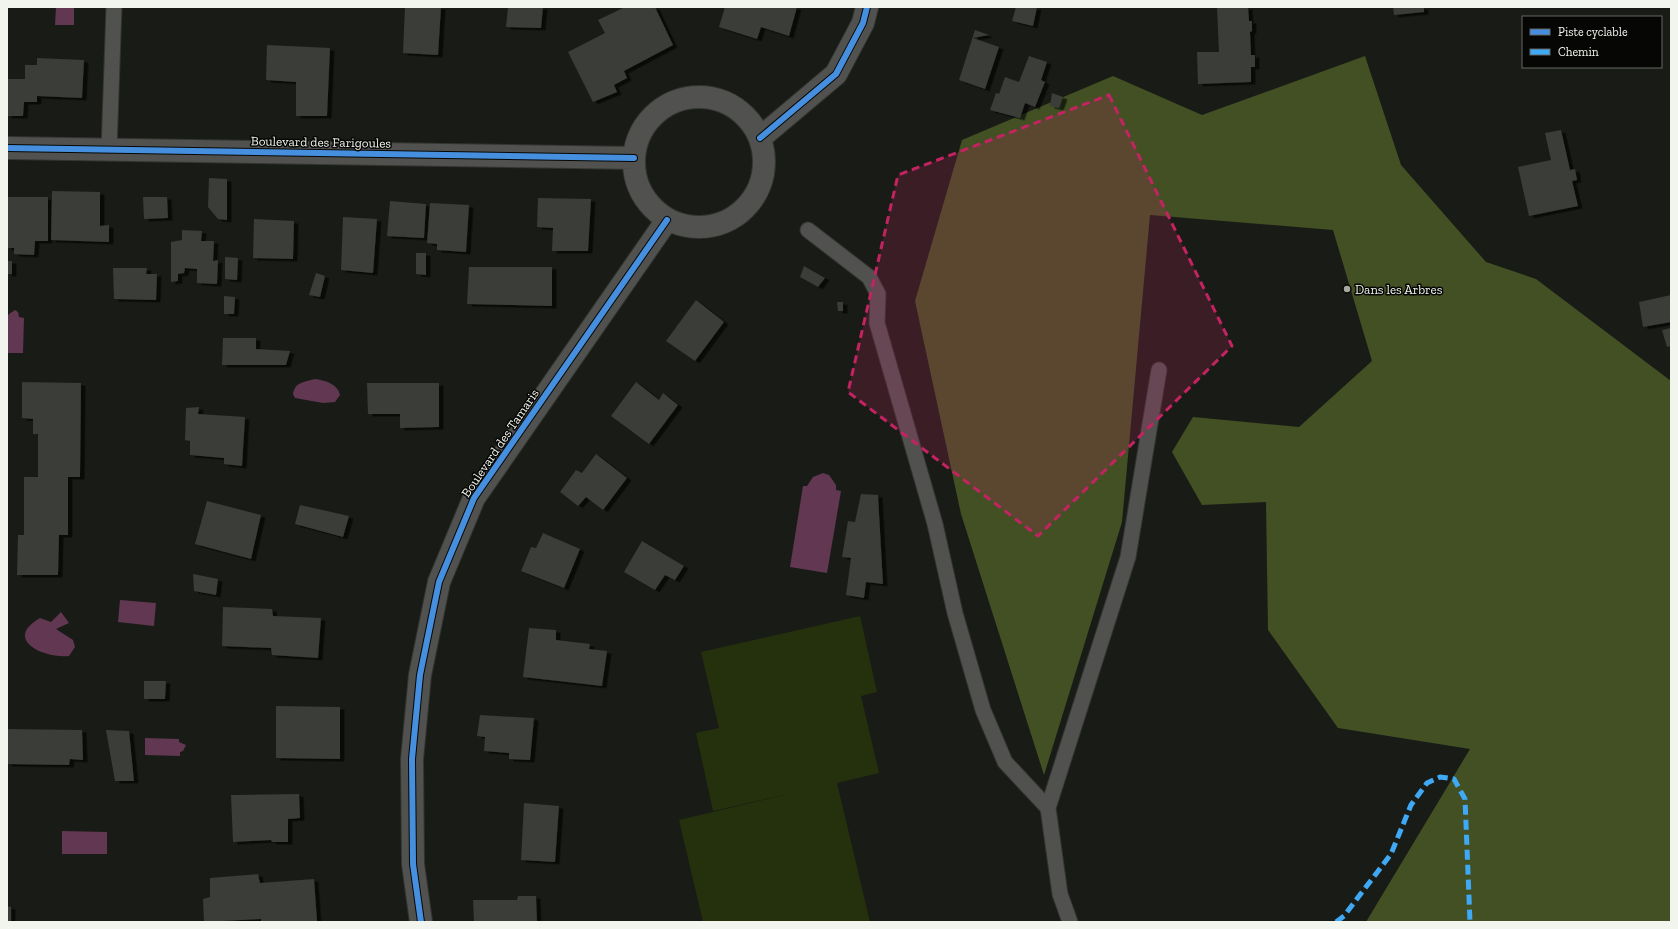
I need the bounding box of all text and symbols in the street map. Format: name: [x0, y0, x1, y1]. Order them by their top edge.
legend: [1522, 16, 1662, 68]
text: Piste cyclable: [1558, 25, 1628, 39]
text: Chemin: [1558, 45, 1599, 59]
street label: Boulevard des Farigoules: [251, 133, 392, 151]
place label: Dans les Arbres: [1355, 282, 1443, 297]
marker: Dans les Arbres: [1342, 284, 1352, 294]
street label: Boulevard des Tamaris: [458, 386, 542, 500]

